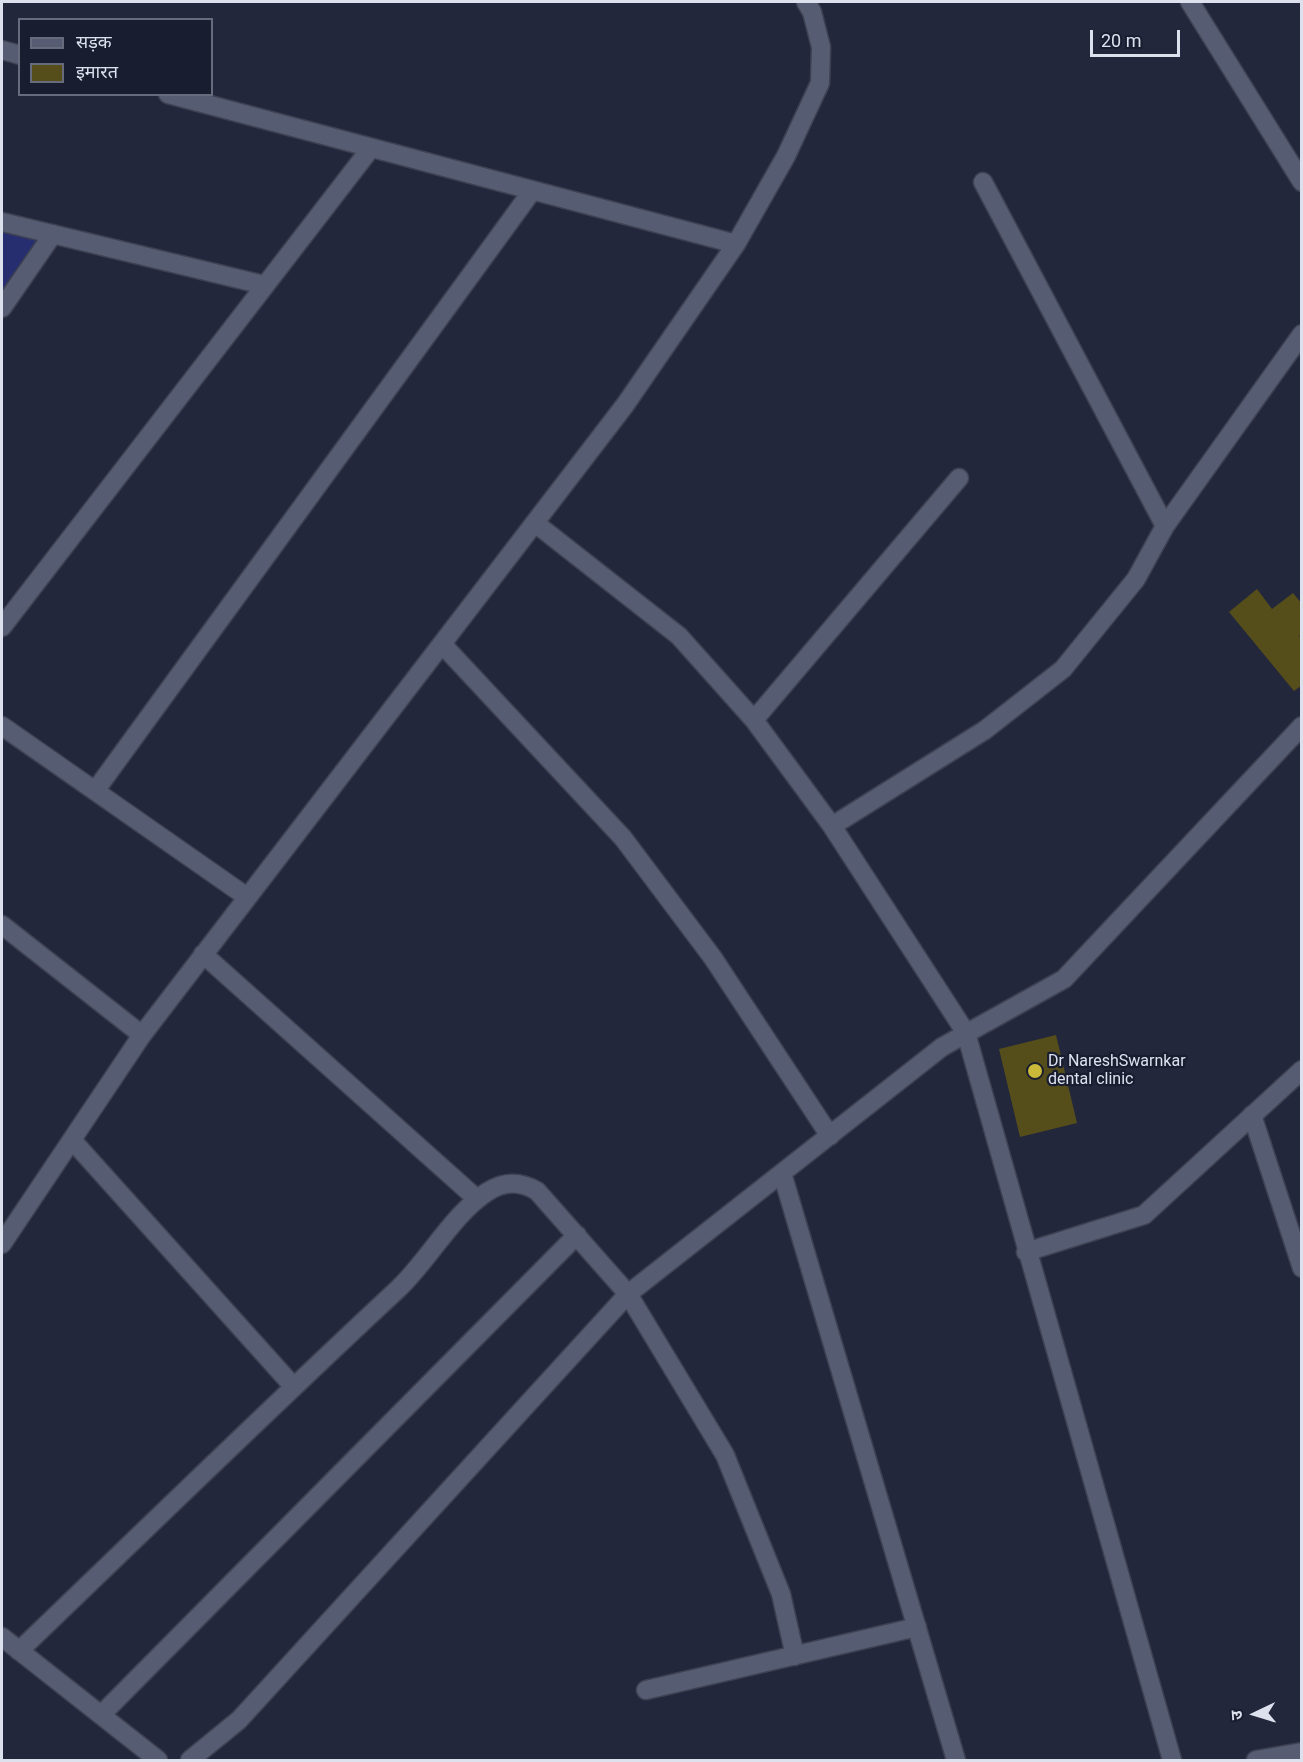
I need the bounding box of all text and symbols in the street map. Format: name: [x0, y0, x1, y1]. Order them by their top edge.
legend: [18, 18, 213, 96]
scale bar: [1093, 18, 1183, 56]
text: 20 m: [1101, 30, 1141, 51]
text: सड़क: [76, 31, 112, 52]
text: इमारत: [76, 61, 118, 82]
place label: Dr NareshSwarnkar dental clinic: [1048, 1052, 1186, 1090]
marker: Dr NareshSwarnkar dental clinic: [1026, 1062, 1044, 1080]
north arrow: [1225, 1684, 1285, 1744]
text: उ: [1227, 1710, 1246, 1721]

